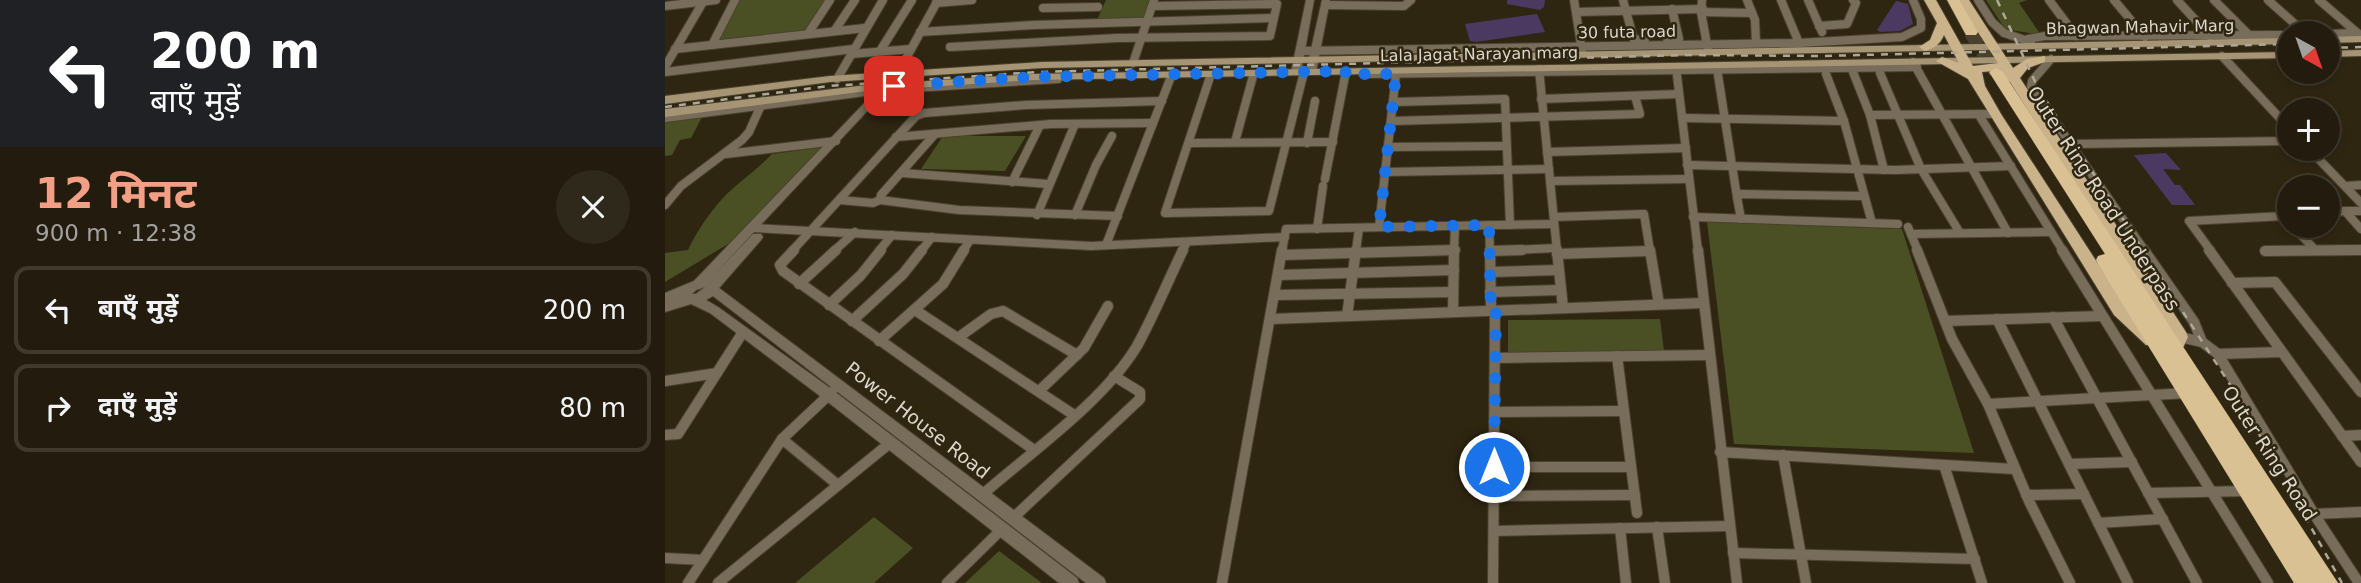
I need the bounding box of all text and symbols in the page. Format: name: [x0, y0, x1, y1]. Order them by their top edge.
street label: Bhagwan Mahavir Marg: [2046, 16, 2234, 38]
north arrow: [2277, 21, 2340, 84]
map controls: [2277, 21, 2340, 238]
street label: 30 futa road: [1578, 22, 1676, 42]
text: 200 m: [150, 23, 320, 80]
icon: left: [35, 28, 126, 119]
street label: Lala Jagat Narayan marg: [1380, 43, 1578, 65]
pin: [864, 56, 924, 116]
icon: arrive: [875, 67, 913, 105]
text: बाएँ मुड़ें: [150, 82, 241, 120]
street label: Outer Ring Road Underpass: [2023, 82, 2185, 314]
button: +: [2277, 98, 2340, 161]
text: 12 मिनट: [35, 169, 196, 218]
button: close: [556, 170, 630, 244]
button: −: [2277, 175, 2340, 238]
text: 900 m · 12:38: [35, 220, 197, 246]
icon: left: [39, 291, 77, 329]
text: बाएँ मुड़ें: [98, 293, 178, 323]
text: 200 m: [543, 295, 626, 325]
street label: Power House Road: [842, 357, 994, 483]
street label: Outer Ring Road: [2218, 381, 2322, 525]
icon: right: [39, 389, 77, 427]
text: दाएँ मुड़ें: [98, 391, 177, 421]
text: 80 m: [559, 393, 626, 423]
position arrow: [1457, 430, 1531, 504]

